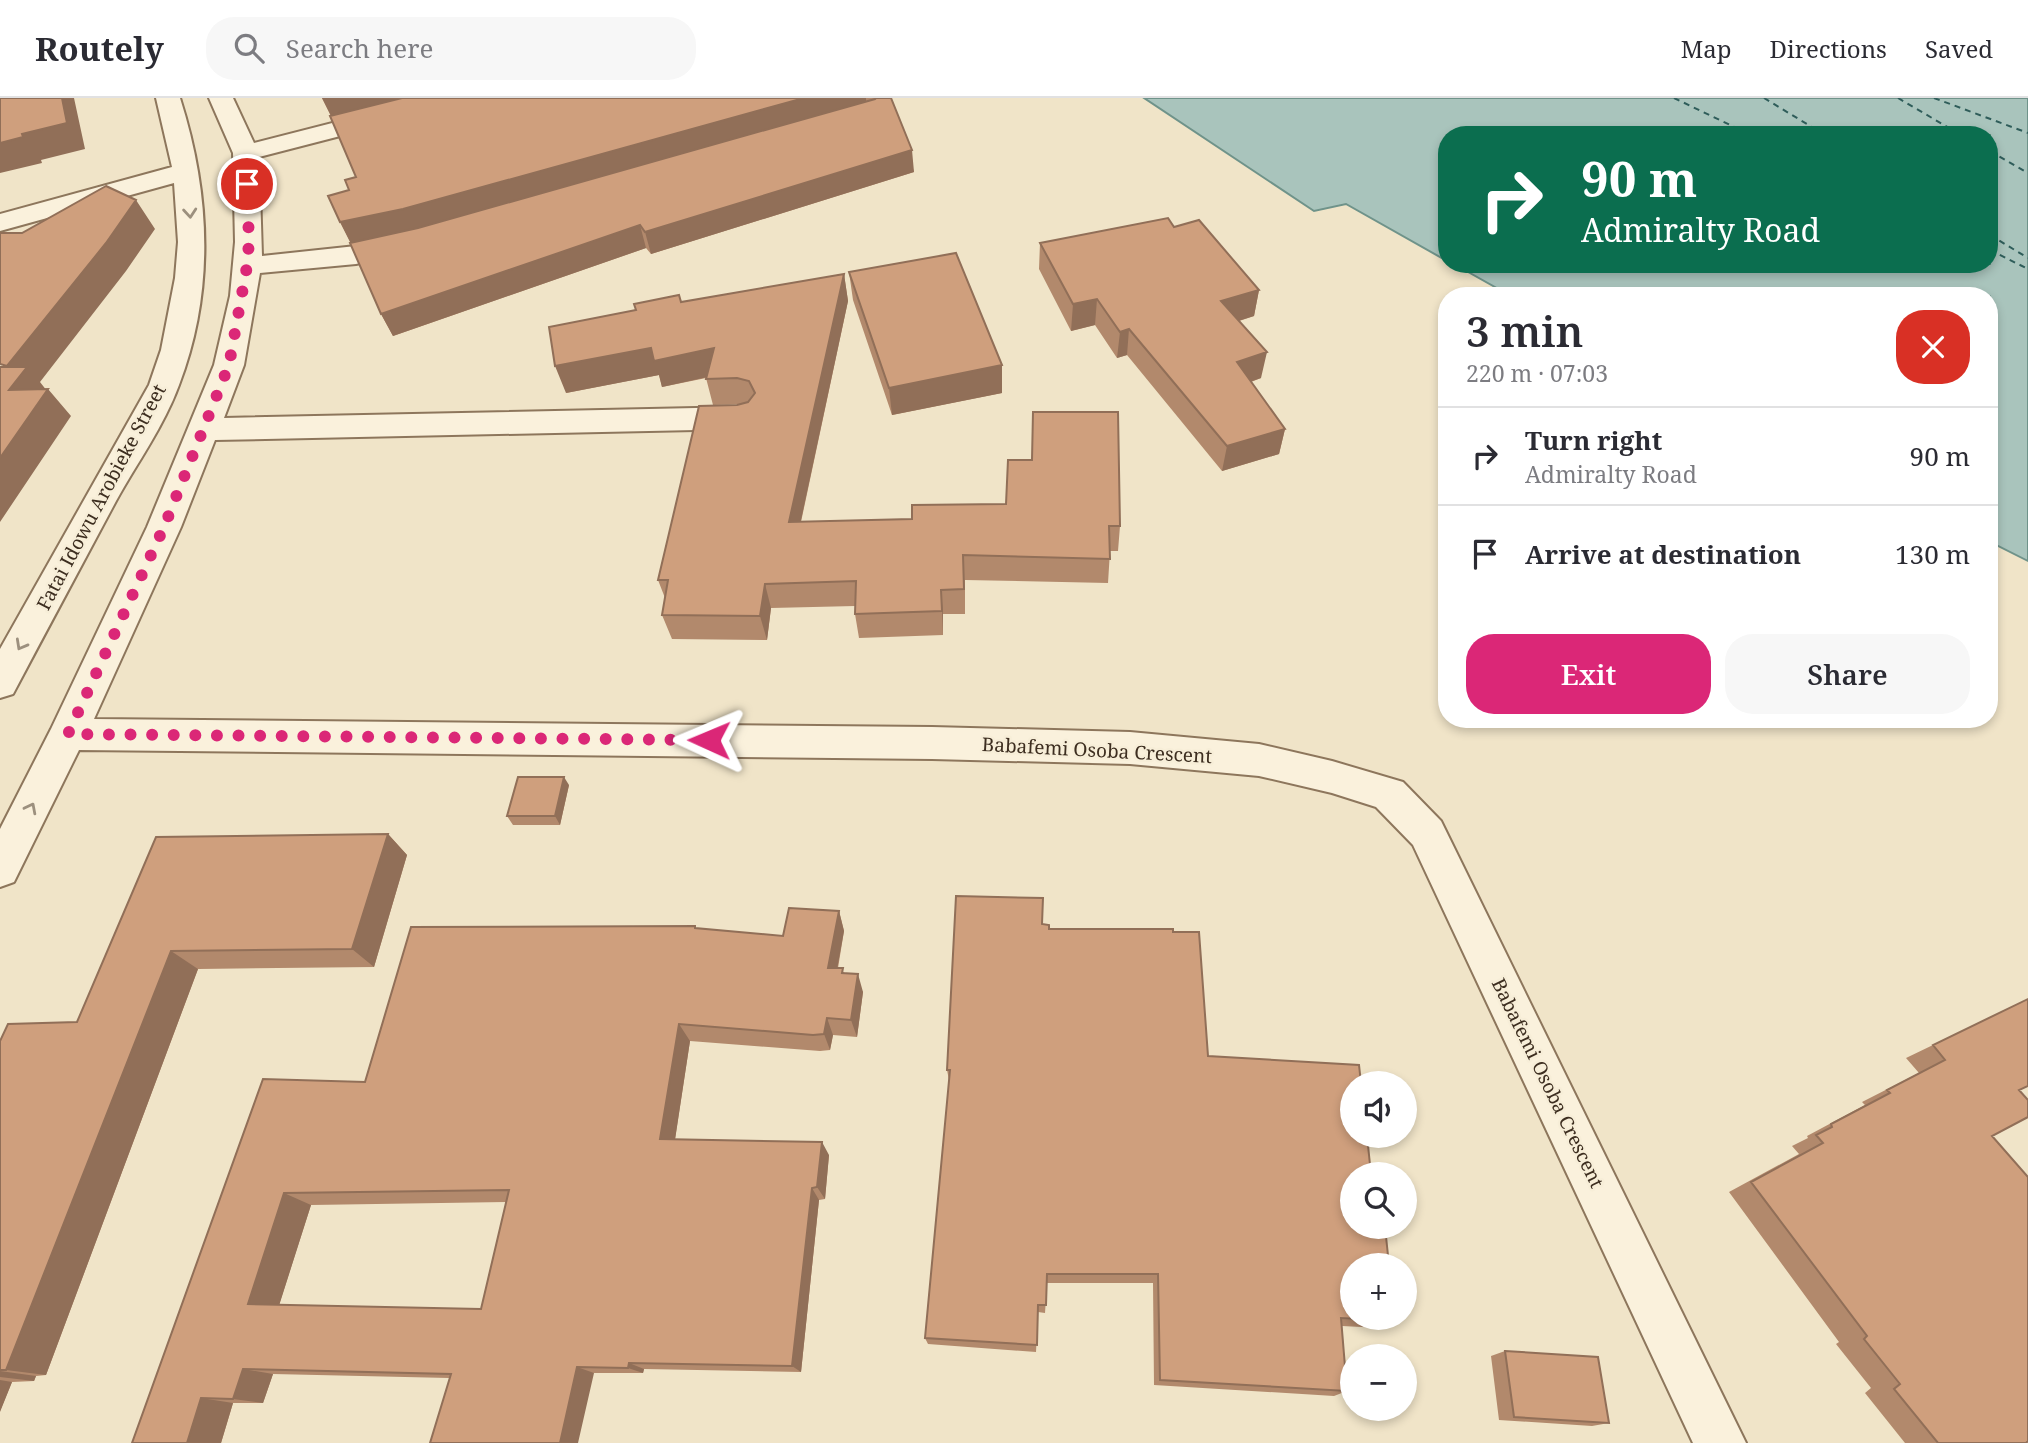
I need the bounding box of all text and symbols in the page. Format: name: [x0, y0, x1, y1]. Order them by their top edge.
search box: [206, 17, 696, 80]
text: Routely: [35, 26, 164, 71]
icon: search: [230, 29, 268, 67]
text: Search here: [286, 30, 433, 66]
text: Map: [1681, 32, 1732, 65]
text: Directions: [1770, 32, 1887, 65]
text: Saved: [1925, 32, 1993, 65]
text: 90 m: [1581, 145, 1697, 211]
pin: [217, 154, 277, 214]
icon: right: [1466, 154, 1557, 245]
icon: arrive: [228, 165, 266, 203]
one-way arrow: [182, 208, 197, 219]
text: Admiralty Road: [1581, 208, 1820, 251]
text: 3 min: [1466, 302, 1583, 359]
button: close: [1896, 310, 1970, 384]
text: 220 m · 07:03: [1466, 357, 1608, 389]
street label: Fatai Idowu Arobieke Street: [30, 379, 172, 615]
text: Turn right: [1525, 422, 1662, 458]
icon: right: [1466, 437, 1504, 475]
text: 90 m: [1910, 438, 1970, 474]
text: Admiralty Road: [1525, 458, 1697, 490]
icon: arrive: [1466, 535, 1504, 573]
text: Arrive at destination: [1525, 536, 1801, 572]
text: 130 m: [1895, 536, 1970, 572]
button: Exit: [1466, 634, 1711, 714]
button: Share: [1725, 634, 1970, 714]
one-way arrow: [16, 638, 29, 650]
position arrow: [672, 703, 746, 777]
street label: Babafemi Osoba Crescent: [981, 731, 1213, 769]
one-way arrow: [22, 803, 36, 815]
street label: Babafemi Osoba Crescent: [1486, 974, 1610, 1193]
map controls: [1340, 1071, 1417, 1421]
button: sound: [1340, 1071, 1417, 1148]
button: search: [1340, 1162, 1417, 1239]
button: +: [1340, 1253, 1417, 1330]
button: −: [1340, 1344, 1417, 1421]

